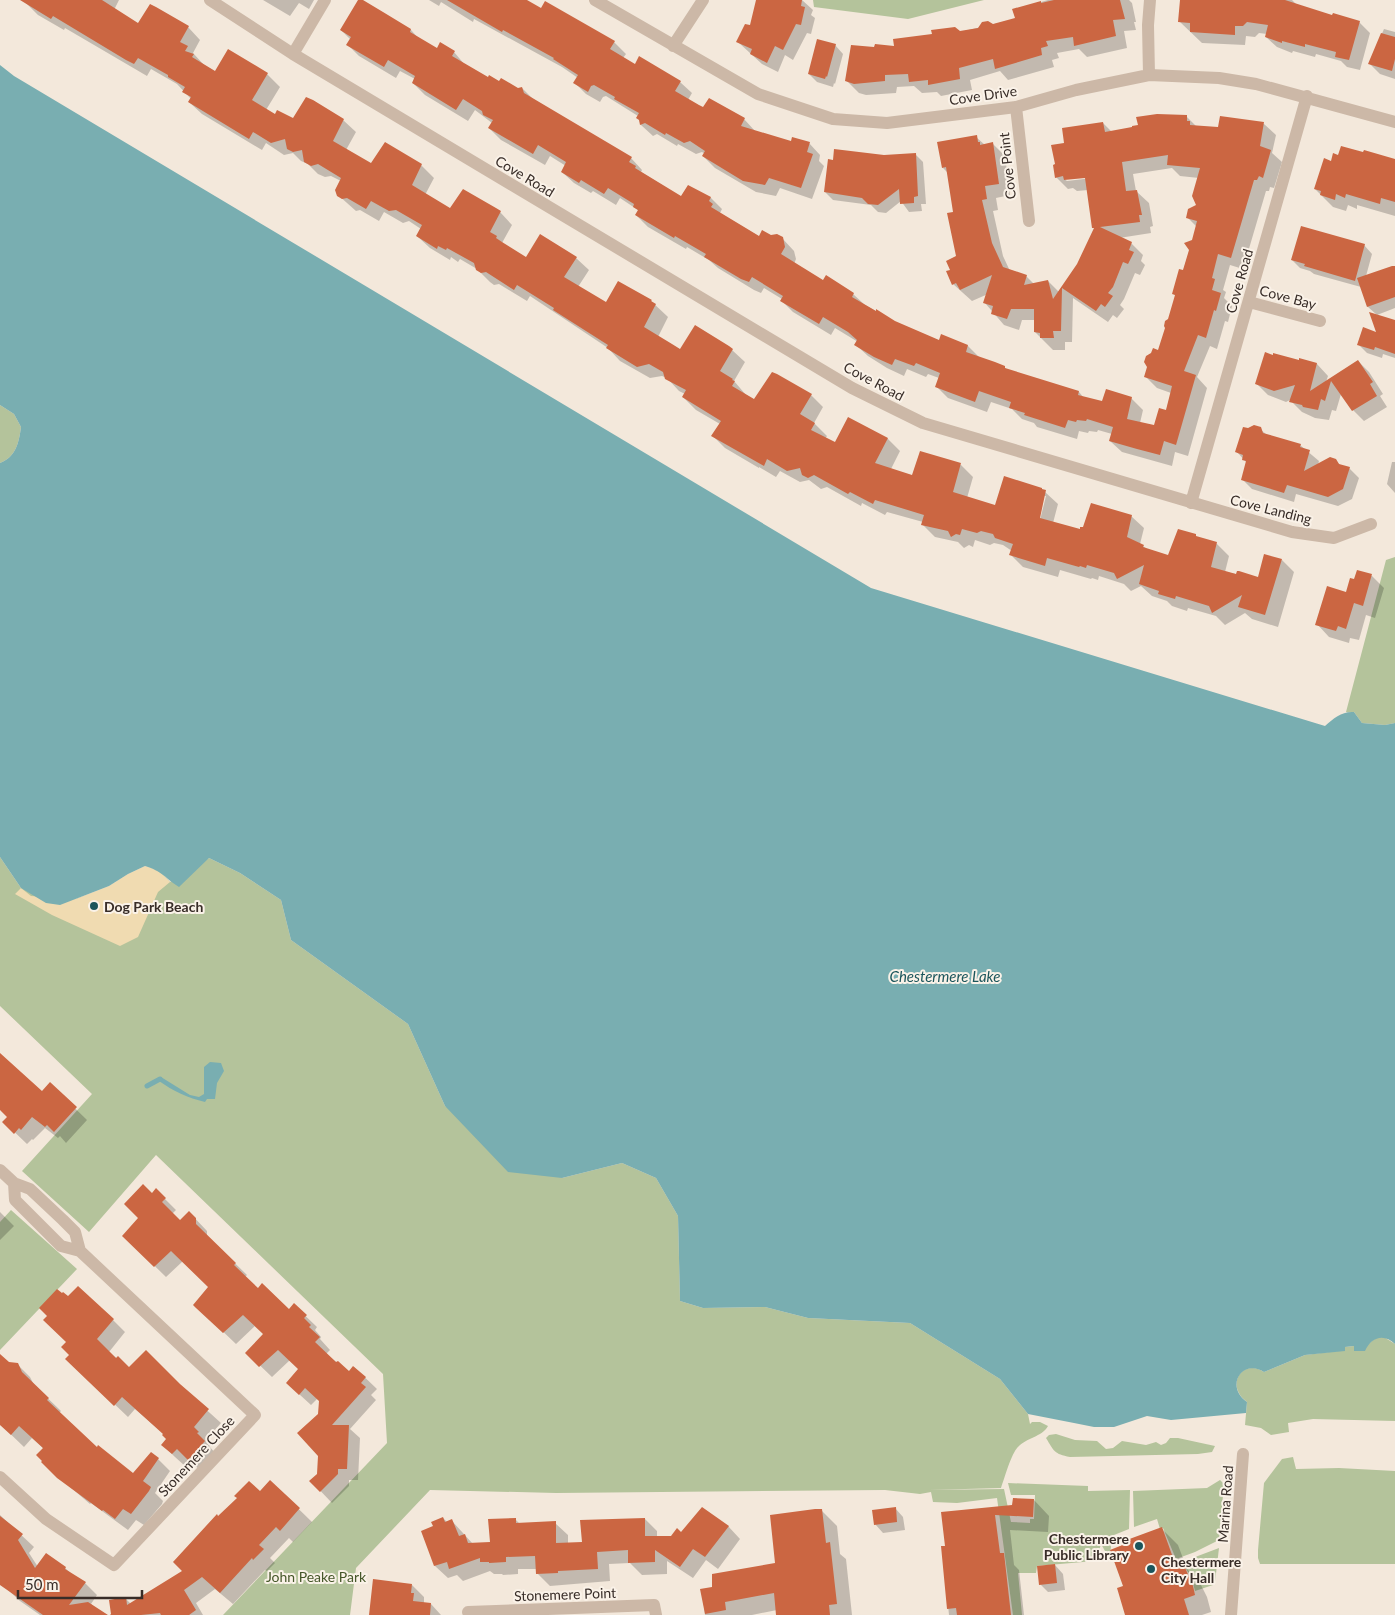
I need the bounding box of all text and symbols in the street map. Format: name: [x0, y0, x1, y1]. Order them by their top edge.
street label: Cove Drive: [948, 82, 1018, 108]
street label: Cove Point: [995, 132, 1019, 200]
street label: Cove Road: [492, 152, 558, 200]
street label: Cove Road: [1222, 247, 1256, 315]
street label: Cove Bay: [1258, 281, 1319, 313]
street label: Cove Road: [841, 358, 907, 404]
street label: Cove Landing: [1229, 491, 1313, 527]
place label: Dog Park Beach: [104, 898, 203, 915]
marker: Dog Park Beach: [88, 900, 100, 912]
water label: Chestermere Lake: [890, 967, 1000, 985]
street label: Stonemere Close: [154, 1412, 238, 1500]
street label: Marina Road: [1214, 1465, 1236, 1543]
place label: Chestermere Public Library: [1044, 1530, 1130, 1563]
marker: Chestermere Public Library: [1133, 1540, 1145, 1552]
place label: Chestermere City Hall: [1161, 1553, 1242, 1586]
marker: Chestermere City Hall: [1145, 1563, 1157, 1575]
scale bar: [18, 1568, 141, 1600]
park label: John Peake Park: [266, 1568, 367, 1585]
text: 50 m: [25, 1575, 59, 1593]
street label: Stonemere Point: [514, 1584, 616, 1604]

